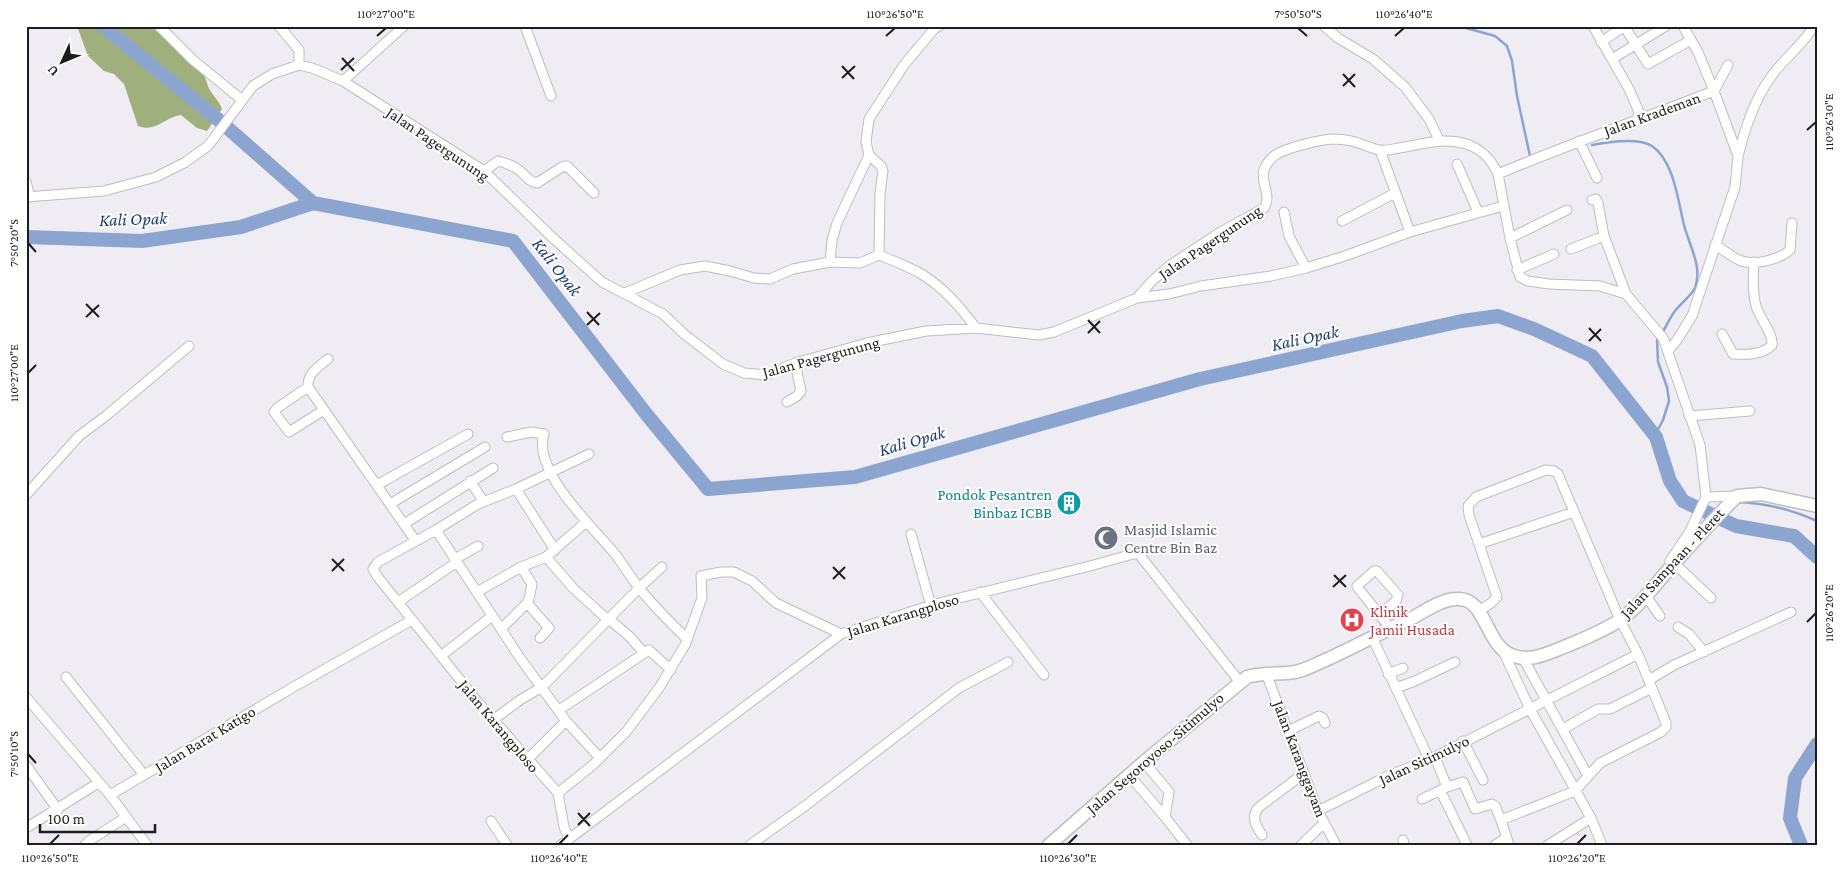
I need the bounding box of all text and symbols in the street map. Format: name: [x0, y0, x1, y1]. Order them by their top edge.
text: 110°27'00"E: [357, 7, 415, 21]
text: 110°26'50"E: [867, 7, 924, 21]
text: 7°50'50"S: [1274, 7, 1322, 21]
text: 110°26'40"E: [1375, 7, 1433, 21]
north arrow: [38, 38, 88, 88]
text: U: [43, 62, 62, 80]
street label: Jalan Krademan: [1599, 88, 1703, 141]
text: 110°26'30"E: [1822, 93, 1836, 151]
street label: Jalan Pagergunung: [381, 102, 493, 186]
street label: Jalan Pagergunung: [1154, 201, 1265, 285]
water label: Kali Opak: [99, 208, 169, 230]
text: 7°50'20"S: [7, 219, 21, 267]
water label: Kali Opak: [528, 234, 587, 301]
water label: Kali Opak: [1270, 321, 1342, 355]
street label: Jalan Pagergunung: [759, 333, 882, 382]
text: 110°27'00"E: [7, 344, 21, 402]
water label: Kali Opak: [876, 422, 949, 460]
place label: Pondok Pesantren Binbaz ICBB: [937, 486, 1052, 521]
building icon: Pondok Pesantren Binbaz ICBB: [1056, 490, 1082, 516]
street label: Jalan Sampaan - Pleret: [1615, 504, 1728, 623]
place label: Masjid Islamic Centre Bin Baz: [1124, 521, 1217, 556]
mosque icon: Masjid Islamic Centre Bin Baz: [1093, 525, 1119, 551]
text: 110°26'20"E: [1822, 584, 1836, 642]
street label: Jalan Karangploso: [843, 590, 961, 642]
place label: Klinik Jamii Husada: [1368, 603, 1455, 639]
hospital icon: Klinik Jamii Husada: [1339, 607, 1365, 633]
street label: Jalan Karangploso: [453, 675, 543, 776]
street label: Jalan Segoroyoso-Sitimulyo: [1081, 689, 1228, 819]
street label: Jalan Karanggayam: [1268, 696, 1330, 820]
street label: Jalan Barat Katigo: [150, 702, 259, 778]
text: 7°50'10"S: [7, 731, 21, 777]
street label: Jalan Sitimulyo: [1375, 732, 1472, 790]
scale bar: [40, 801, 155, 833]
text: 100 m: [48, 811, 85, 827]
text: 110°26'50"E: [22, 851, 79, 865]
text: 110°26'40"E: [530, 851, 588, 865]
text: 110°26'30"E: [1039, 851, 1097, 865]
text: 110°26'20"E: [1548, 851, 1606, 865]

